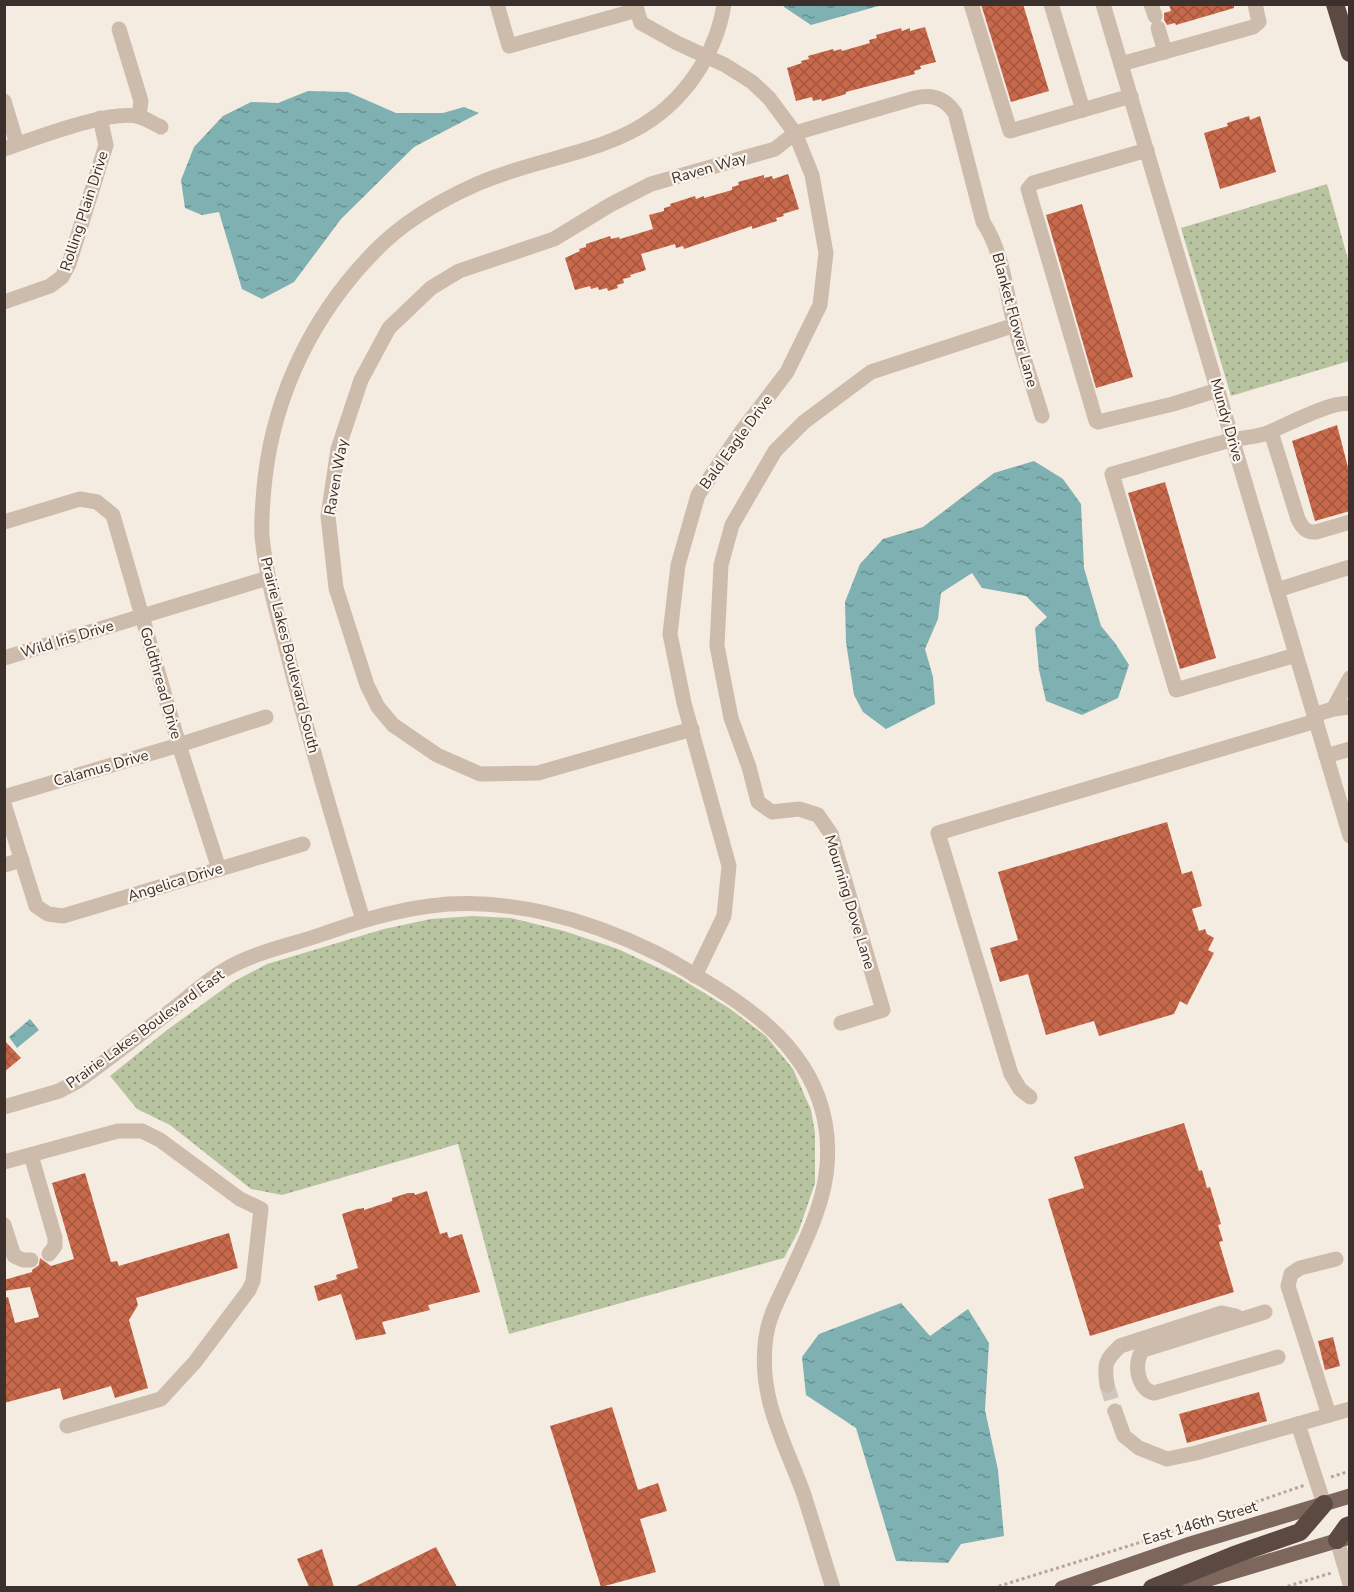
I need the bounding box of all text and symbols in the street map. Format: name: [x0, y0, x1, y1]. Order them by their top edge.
street label: Rolling Plain Drive: [55, 148, 113, 274]
street label: Raven Way: [669, 148, 749, 188]
street label: Blanket Flower Lane: [987, 250, 1043, 390]
street label: Mundy Drive: [1206, 376, 1248, 464]
street label: Bald Eagle Drive: [695, 391, 777, 493]
street label: Raven Way: [319, 437, 353, 517]
street label: Prairie Lakes Boulevard South: [256, 555, 324, 755]
street label: Wild Iris Drive: [18, 615, 116, 663]
street label: Goldthread Drive: [135, 625, 187, 741]
street label: Calamus Drive: [51, 745, 151, 791]
street label: Mourning Dove Lane: [820, 832, 880, 972]
street label: Angelica Drive: [125, 858, 225, 906]
street label: Prairie Lakes Boulevard East: [62, 964, 229, 1093]
street label: East 146th Street: [1140, 1496, 1260, 1550]

